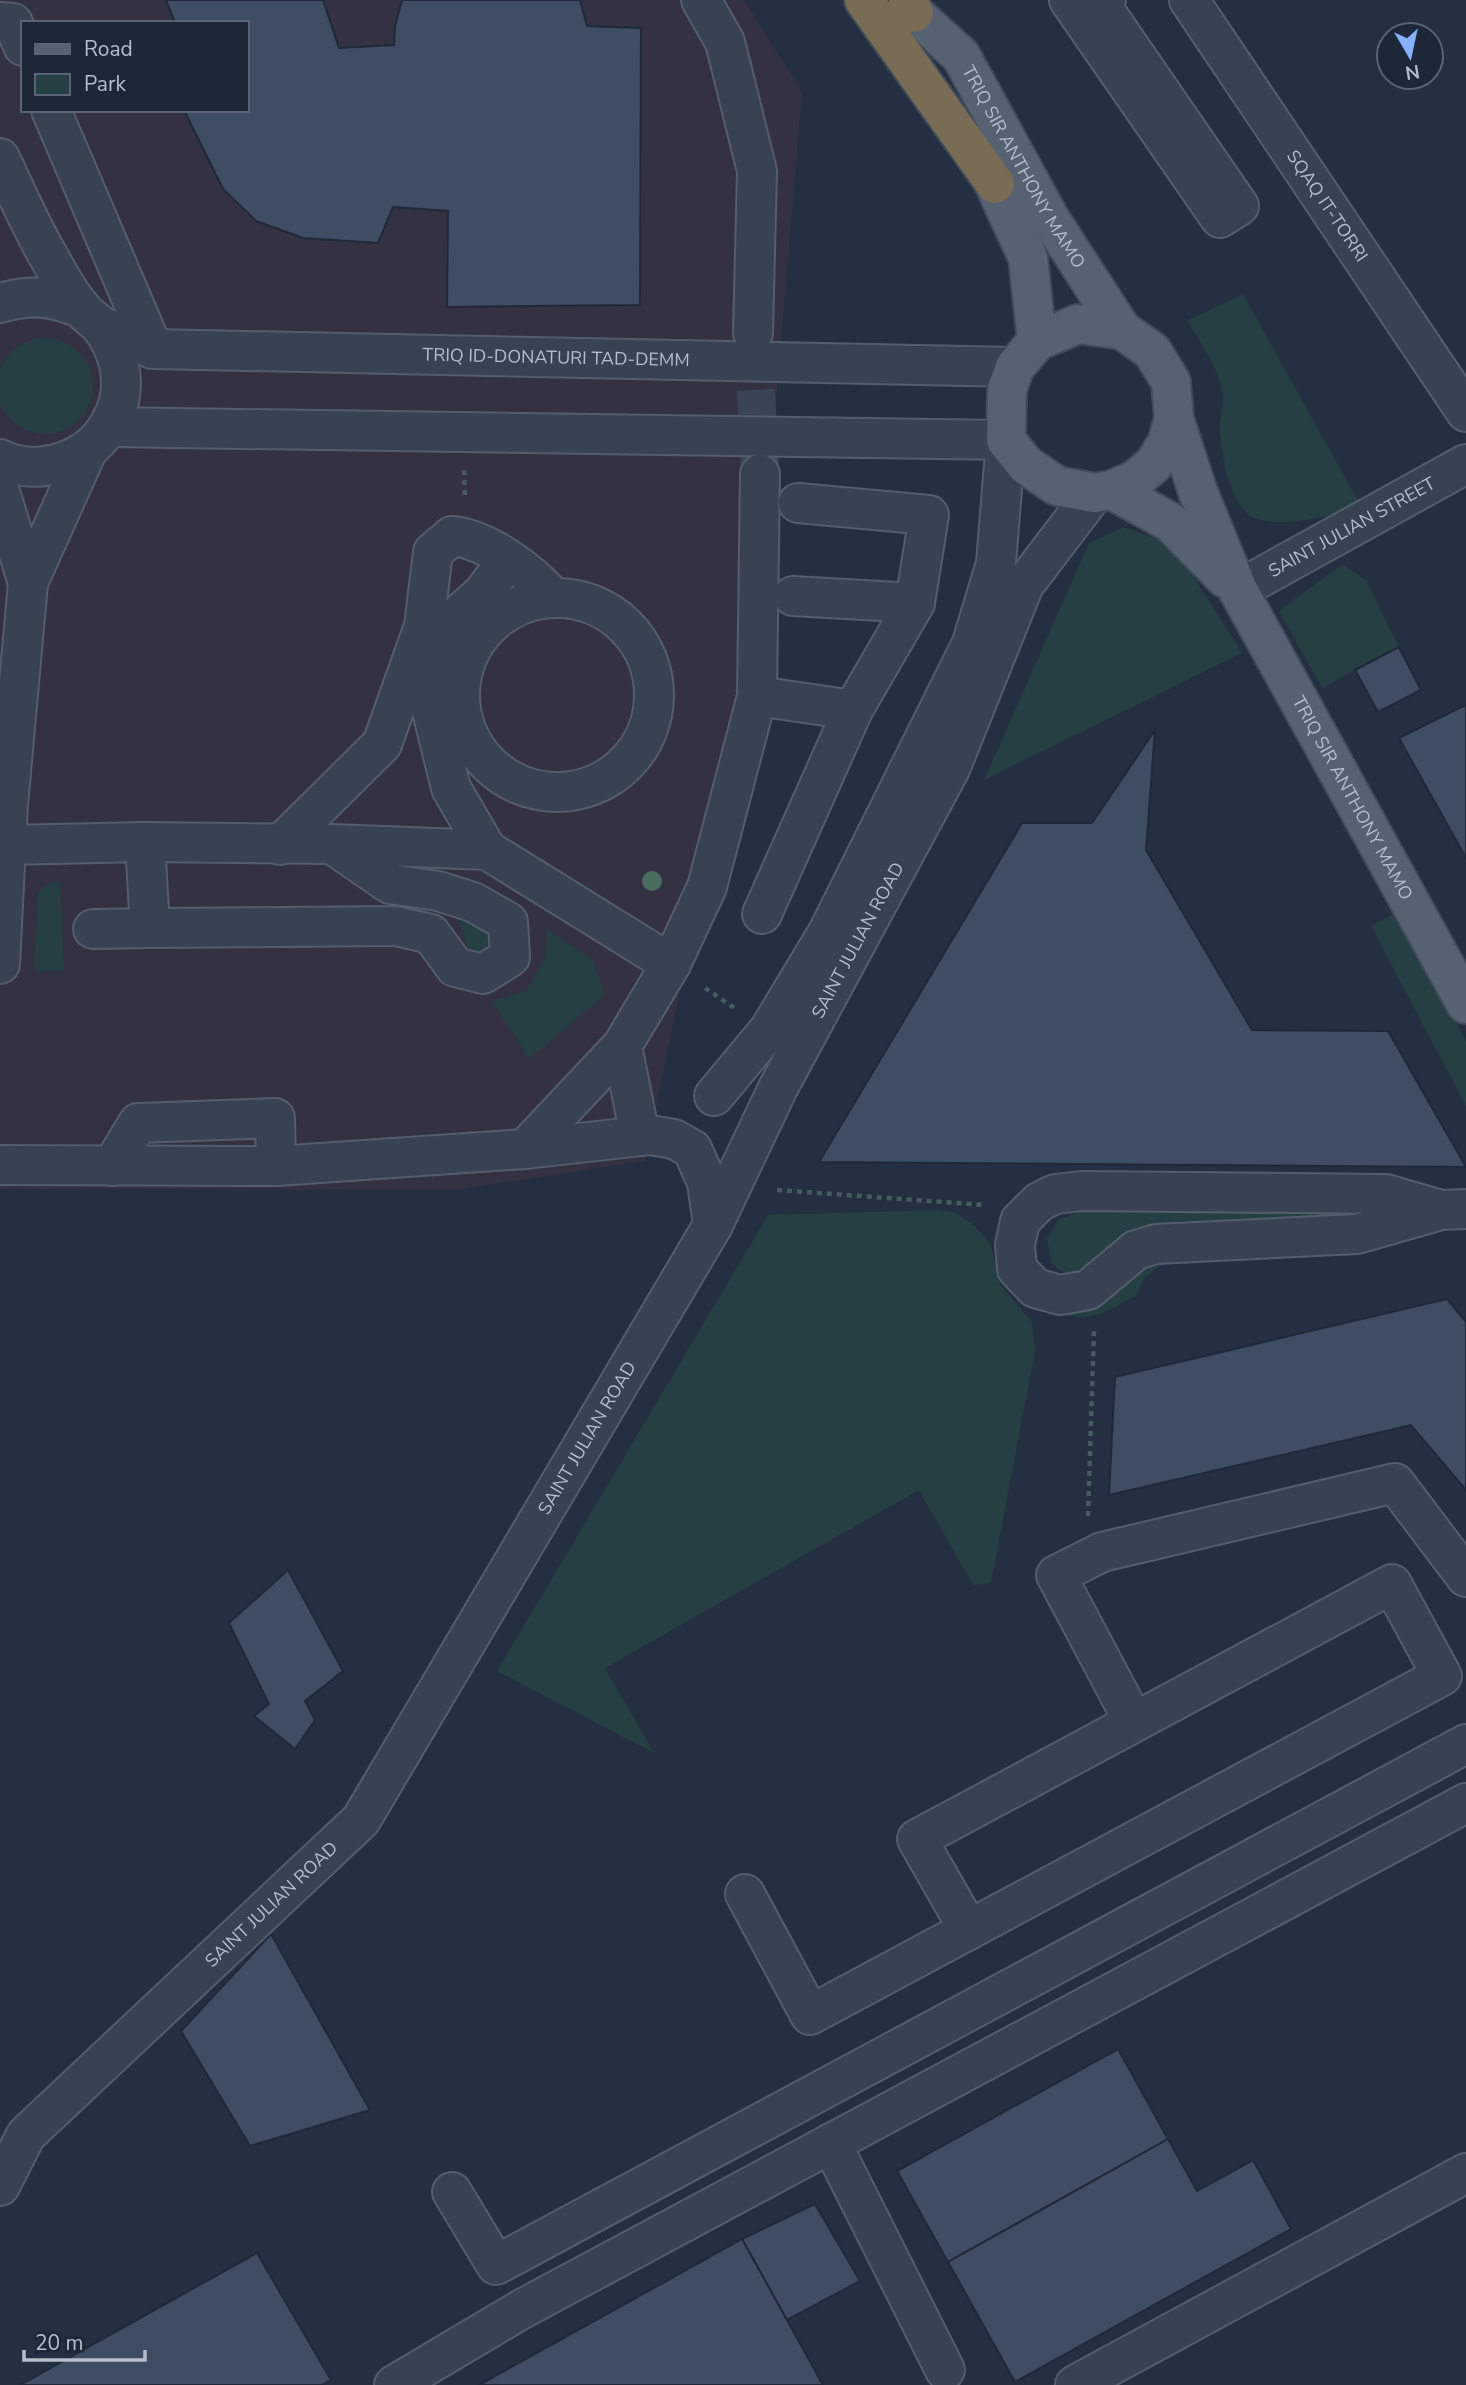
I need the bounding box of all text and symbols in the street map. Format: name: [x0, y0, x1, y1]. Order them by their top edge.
legend: [21, 21, 248, 112]
north arrow: [1375, 21, 1445, 91]
text: Road: [84, 35, 133, 63]
text: N: [1403, 58, 1422, 86]
street label: TRIQ SIR ANTHONY MAMO: [956, 61, 1091, 273]
text: Park: [84, 70, 126, 98]
street label: SQAQ IT-TORRI: [1281, 145, 1374, 266]
street label: TRIQ ID-DONATURI TAD-DEMM: [422, 343, 690, 372]
street label: SAINT JULIAN STREET: [1264, 471, 1440, 583]
street label: TRIQ SIR ANTHONY MAMO: [1287, 692, 1418, 904]
street label: SAINT JULIAN ROAD: [806, 858, 910, 1022]
street label: SAINT JULIAN ROAD: [532, 1357, 642, 1519]
street label: SAINT JULIAN ROAD: [200, 1836, 343, 1973]
scale bar: [24, 2318, 145, 2362]
text: 20 m: [35, 2329, 84, 2357]

